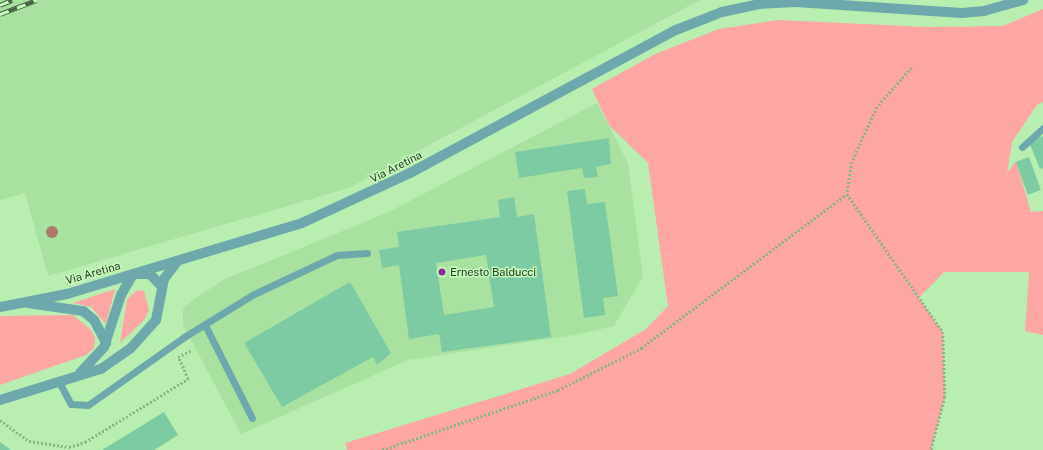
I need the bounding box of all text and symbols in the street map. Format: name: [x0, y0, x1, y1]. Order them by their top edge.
street label: Via Aretina: [368, 148, 424, 186]
street label: Via Aretina: [64, 259, 122, 287]
place label: Ernesto Balducci: [450, 265, 536, 279]
marker: Ernesto Balducci: [437, 267, 447, 277]

